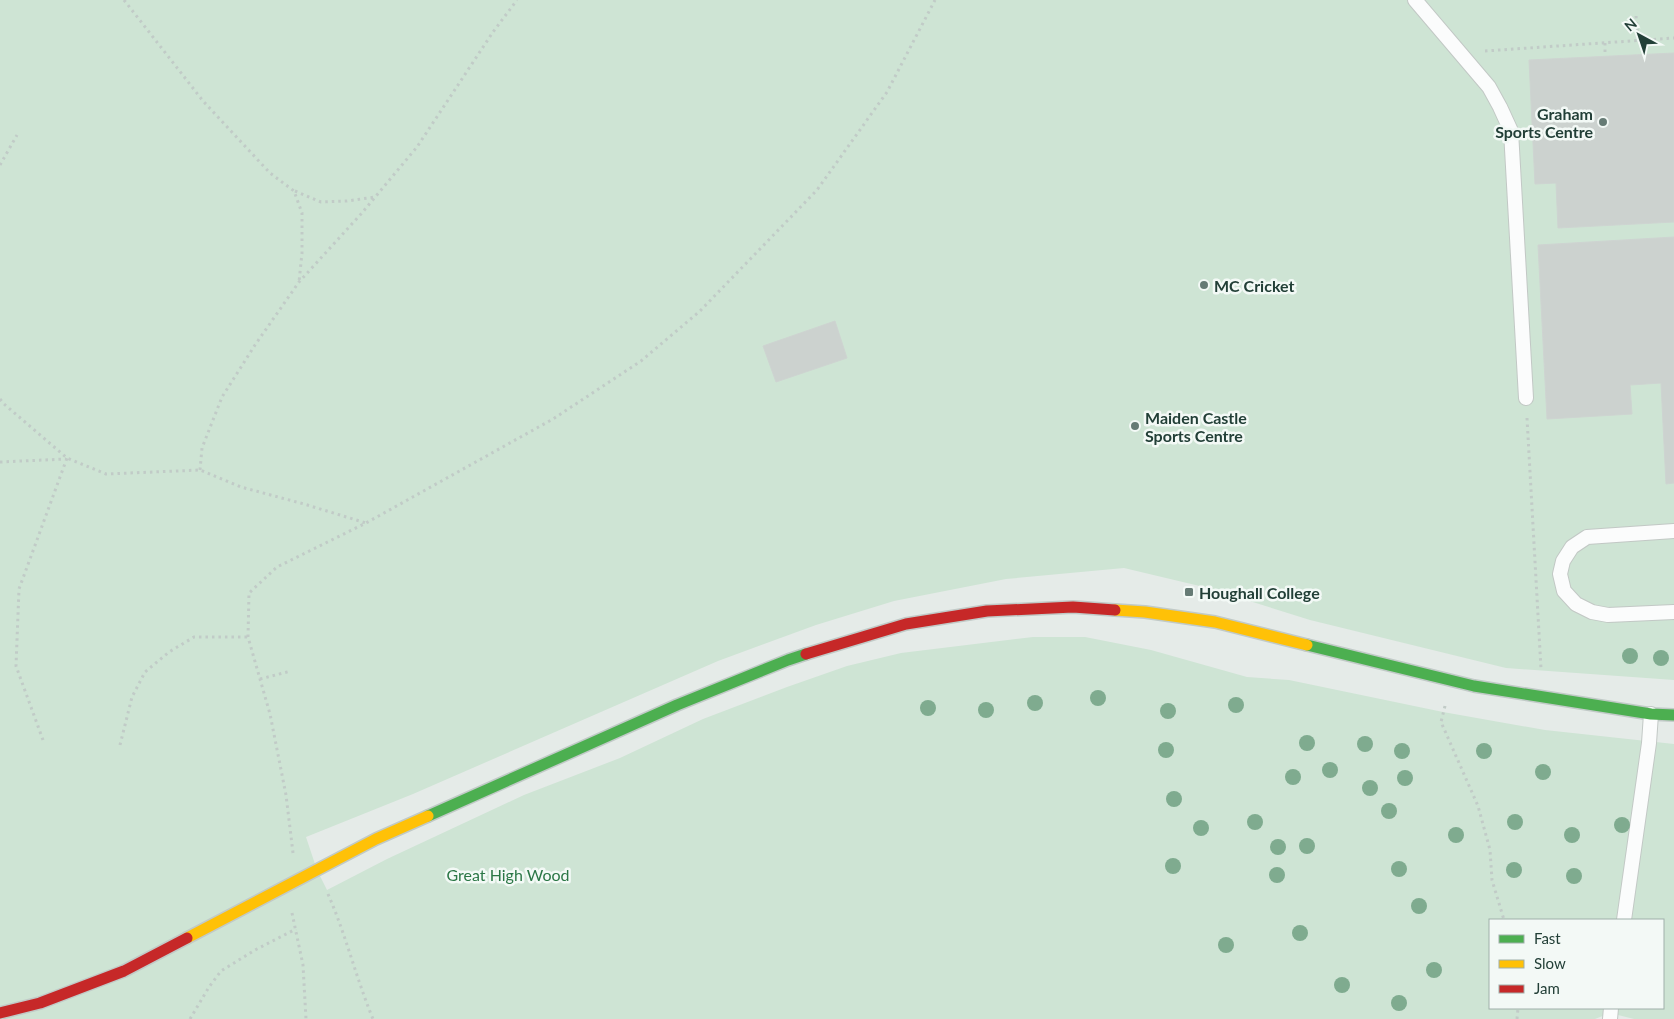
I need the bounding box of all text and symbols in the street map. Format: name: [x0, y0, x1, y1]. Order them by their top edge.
north arrow: [1614, 10, 1664, 60]
text: N: [1621, 15, 1640, 35]
place label: Graham Sports Centre: [1495, 104, 1593, 141]
marker: Graham Sports Centre: [1597, 116, 1609, 128]
place label: MC Cricket: [1214, 276, 1294, 295]
marker: MC Cricket: [1198, 279, 1210, 291]
place label: Maiden Castle Sports Centre: [1145, 408, 1247, 445]
marker: Maiden Castle Sports Centre: [1129, 420, 1141, 432]
place label: Houghall College: [1199, 583, 1320, 602]
marker: Houghall College: [1183, 586, 1195, 598]
park label: Great High Wood: [446, 865, 570, 884]
legend: [1489, 919, 1664, 1009]
text: Fast: [1534, 929, 1561, 947]
text: Slow: [1534, 954, 1566, 972]
text: Jam: [1534, 979, 1560, 997]

